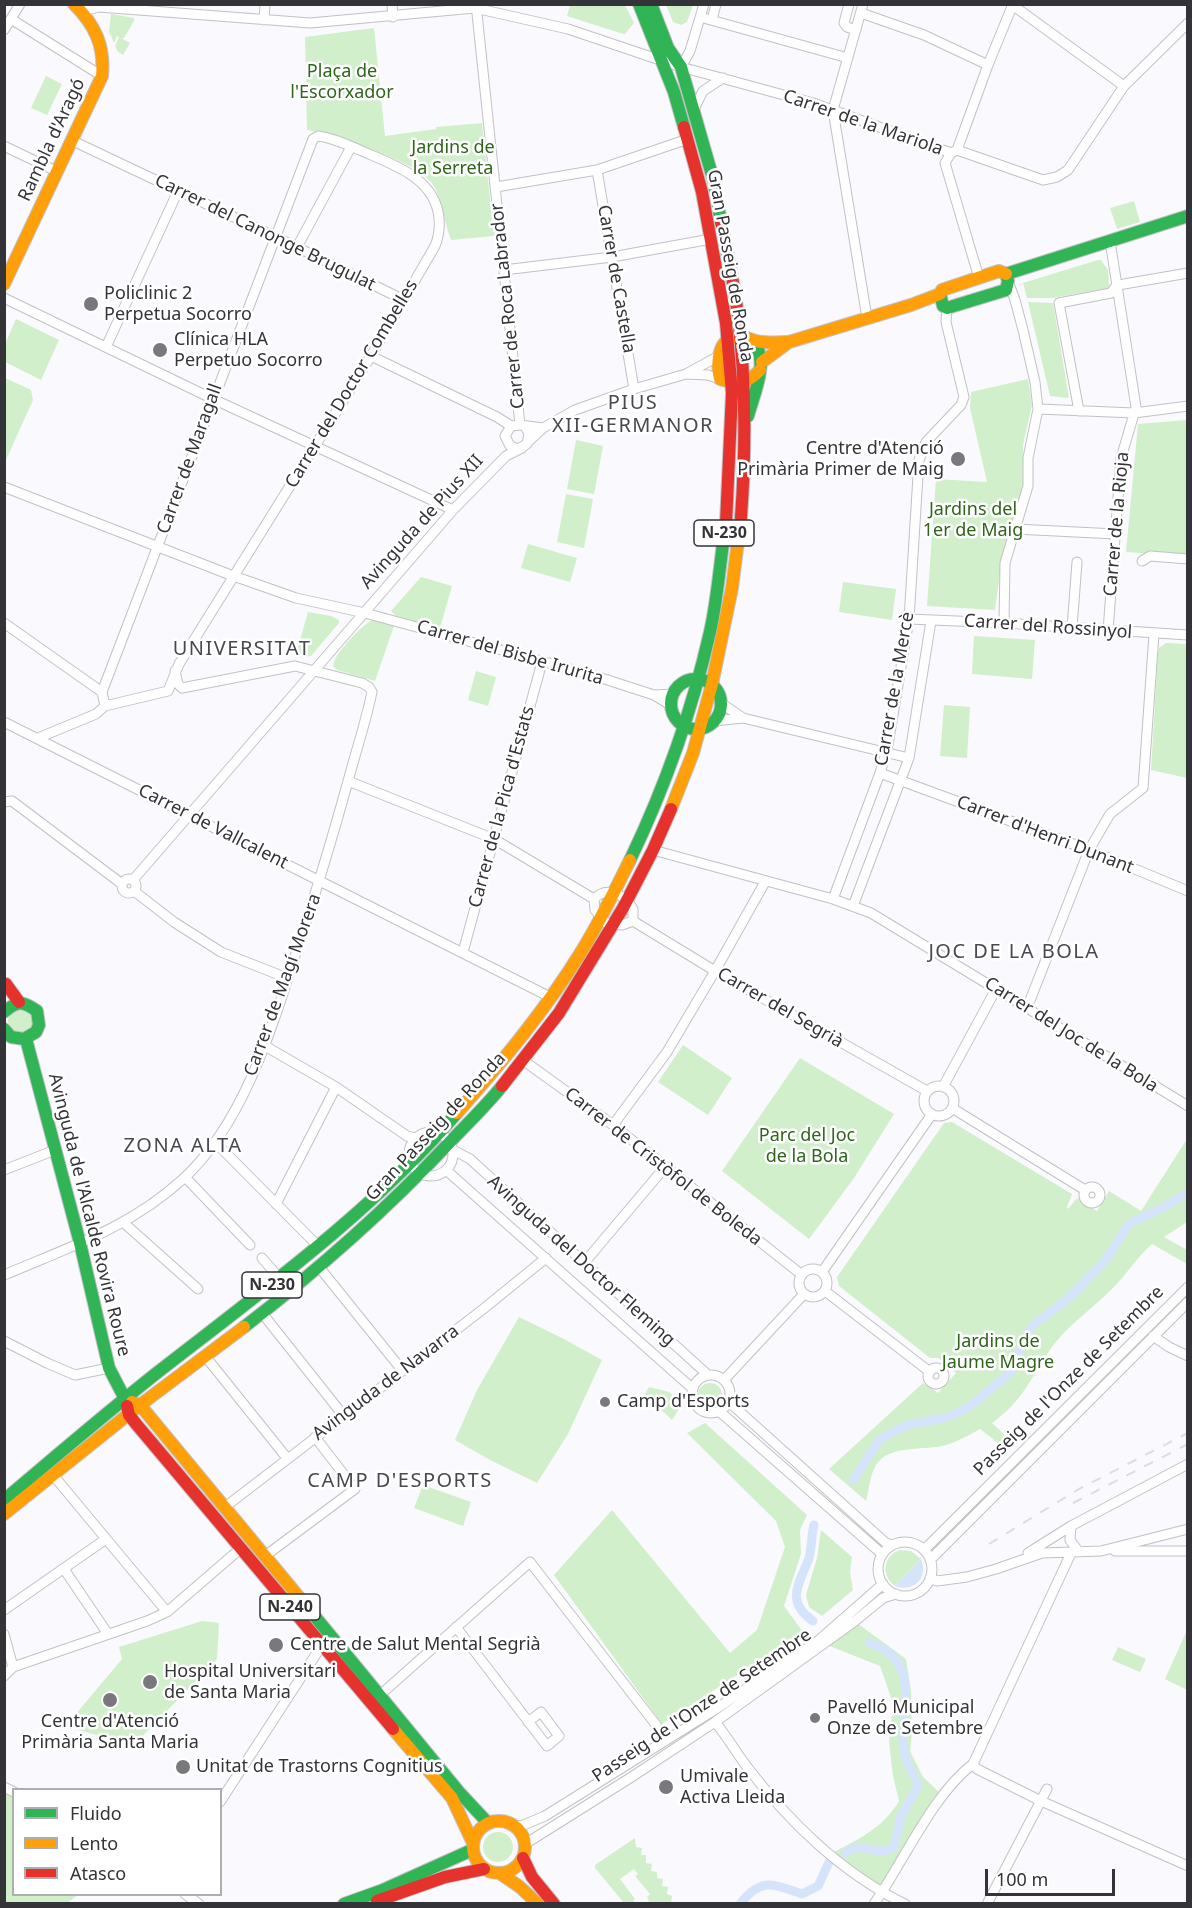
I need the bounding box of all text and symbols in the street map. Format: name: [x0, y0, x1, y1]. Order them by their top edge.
park label: Plaça de l'Escorxador: [290, 61, 394, 104]
street label: Rambla d'Aragó: [14, 75, 90, 205]
street label: Carrer de la Mariola: [780, 85, 946, 161]
park label: Jardins de la Serreta: [411, 137, 495, 180]
street label: Gran Passeig de Ronda: [702, 168, 758, 364]
street label: Carrer del Canonge Brugulat: [151, 170, 379, 296]
street label: Carrer de Roca Labrador: [486, 202, 530, 410]
street label: Carrer de Castella: [592, 203, 640, 355]
street label: Carrer del Doctor Combelles: [281, 276, 423, 492]
place label: Policlinic 2 Perpetua Socorro: [104, 283, 252, 326]
marker: Policlinic 2 Perpetua Socorro: [82, 295, 100, 313]
place label: Clínica HLA Perpetuo Socorro: [174, 329, 323, 372]
marker: Clínica HLA Perpetuo Socorro: [151, 341, 169, 359]
street label: Carrer de Maragall: [153, 381, 227, 537]
district label: PIUS XII-GERMANOR: [552, 391, 714, 438]
place label: Centre d'Atenció Primària Primer de Maig: [737, 438, 944, 480]
street label: Avinguda de Pius XII: [356, 450, 488, 594]
marker: Centre d'Atenció Primària Primer de Maig: [949, 450, 967, 468]
street label: Carrer de la Rioja: [1100, 451, 1134, 597]
park label: Jardins del 1er de Maig: [923, 499, 1023, 542]
road number: N-230: [694, 520, 754, 546]
street label: Carrer de la Mercè: [871, 610, 919, 768]
street label: Carrer del Rossinyol: [963, 610, 1133, 644]
street label: Carrer del Bisbe Irurita: [414, 616, 606, 690]
district label: UNIVERSITAT: [173, 637, 311, 661]
street label: Carrer de la Pica d'Estats: [465, 704, 539, 910]
street label: Carrer de Vallcalent: [135, 780, 291, 874]
street label: Carrer d'Henri Dunant: [953, 791, 1137, 879]
street label: Carrer de Magí Morera: [240, 891, 326, 1079]
district label: JOC DE LA BOLA: [928, 940, 1100, 964]
street label: Carrer del Segrià: [713, 963, 847, 1053]
street label: Carrer del Joc de la Bola: [980, 973, 1162, 1097]
street label: Gran Passeig de Ronda: [362, 1048, 510, 1206]
street label: Avinguda de l'Alcalde Rovira Roure: [43, 1071, 135, 1359]
street label: Carrer de Cristòfol de Boleda: [560, 1083, 766, 1251]
park label: Parc del Joc de la Bola: [759, 1125, 855, 1168]
district label: ZONA ALTA: [124, 1134, 242, 1158]
street label: Avinguda del Doctor Fleming: [483, 1171, 679, 1351]
road number: N-230: [242, 1272, 302, 1298]
street label: Passeig de l'Onze de Setembre: [970, 1282, 1168, 1480]
street label: Avinguda de Navarra: [308, 1321, 464, 1445]
park label: Jardins de Jaume Magre: [942, 1331, 1054, 1374]
place label: Camp d'Esports: [617, 1391, 749, 1413]
marker: Camp d'Esports: [598, 1395, 612, 1409]
district label: CAMP D'ESPORTS: [307, 1469, 493, 1493]
road number: N-240: [260, 1594, 320, 1620]
street label: Passeig de l'Onze de Setembre: [588, 1624, 816, 1788]
place label: Centre de Salut Mental Segrià: [290, 1634, 541, 1656]
marker: Centre de Salut Mental Segrià: [267, 1636, 285, 1654]
place label: Hospital Universitari de Santa Maria: [164, 1661, 336, 1704]
marker: Hospital Universitari de Santa Maria: [141, 1673, 159, 1691]
marker: Centre d'Atenció Primària Santa Maria: [101, 1691, 119, 1709]
place label: Pavelló Municipal Onze de Setembre: [827, 1697, 983, 1740]
place label: Centre d'Atenció Primària Santa Maria: [21, 1711, 199, 1754]
marker: Pavelló Municipal Onze de Setembre: [808, 1711, 822, 1725]
place label: Unitat de Trastorns Cognitius: [196, 1756, 443, 1778]
marker: Unitat de Trastorns Cognitius: [174, 1758, 192, 1776]
place label: Umivale Activa Lleida: [680, 1766, 785, 1808]
marker: Umivale Activa Lleida: [657, 1778, 675, 1796]
legend: [12, 1788, 222, 1896]
text: Fluido: [70, 1801, 122, 1825]
text: Lento: [70, 1831, 118, 1855]
scale bar: [988, 1857, 1118, 1895]
text: Atasco: [70, 1861, 126, 1885]
text: 100 m: [996, 1867, 1048, 1891]

